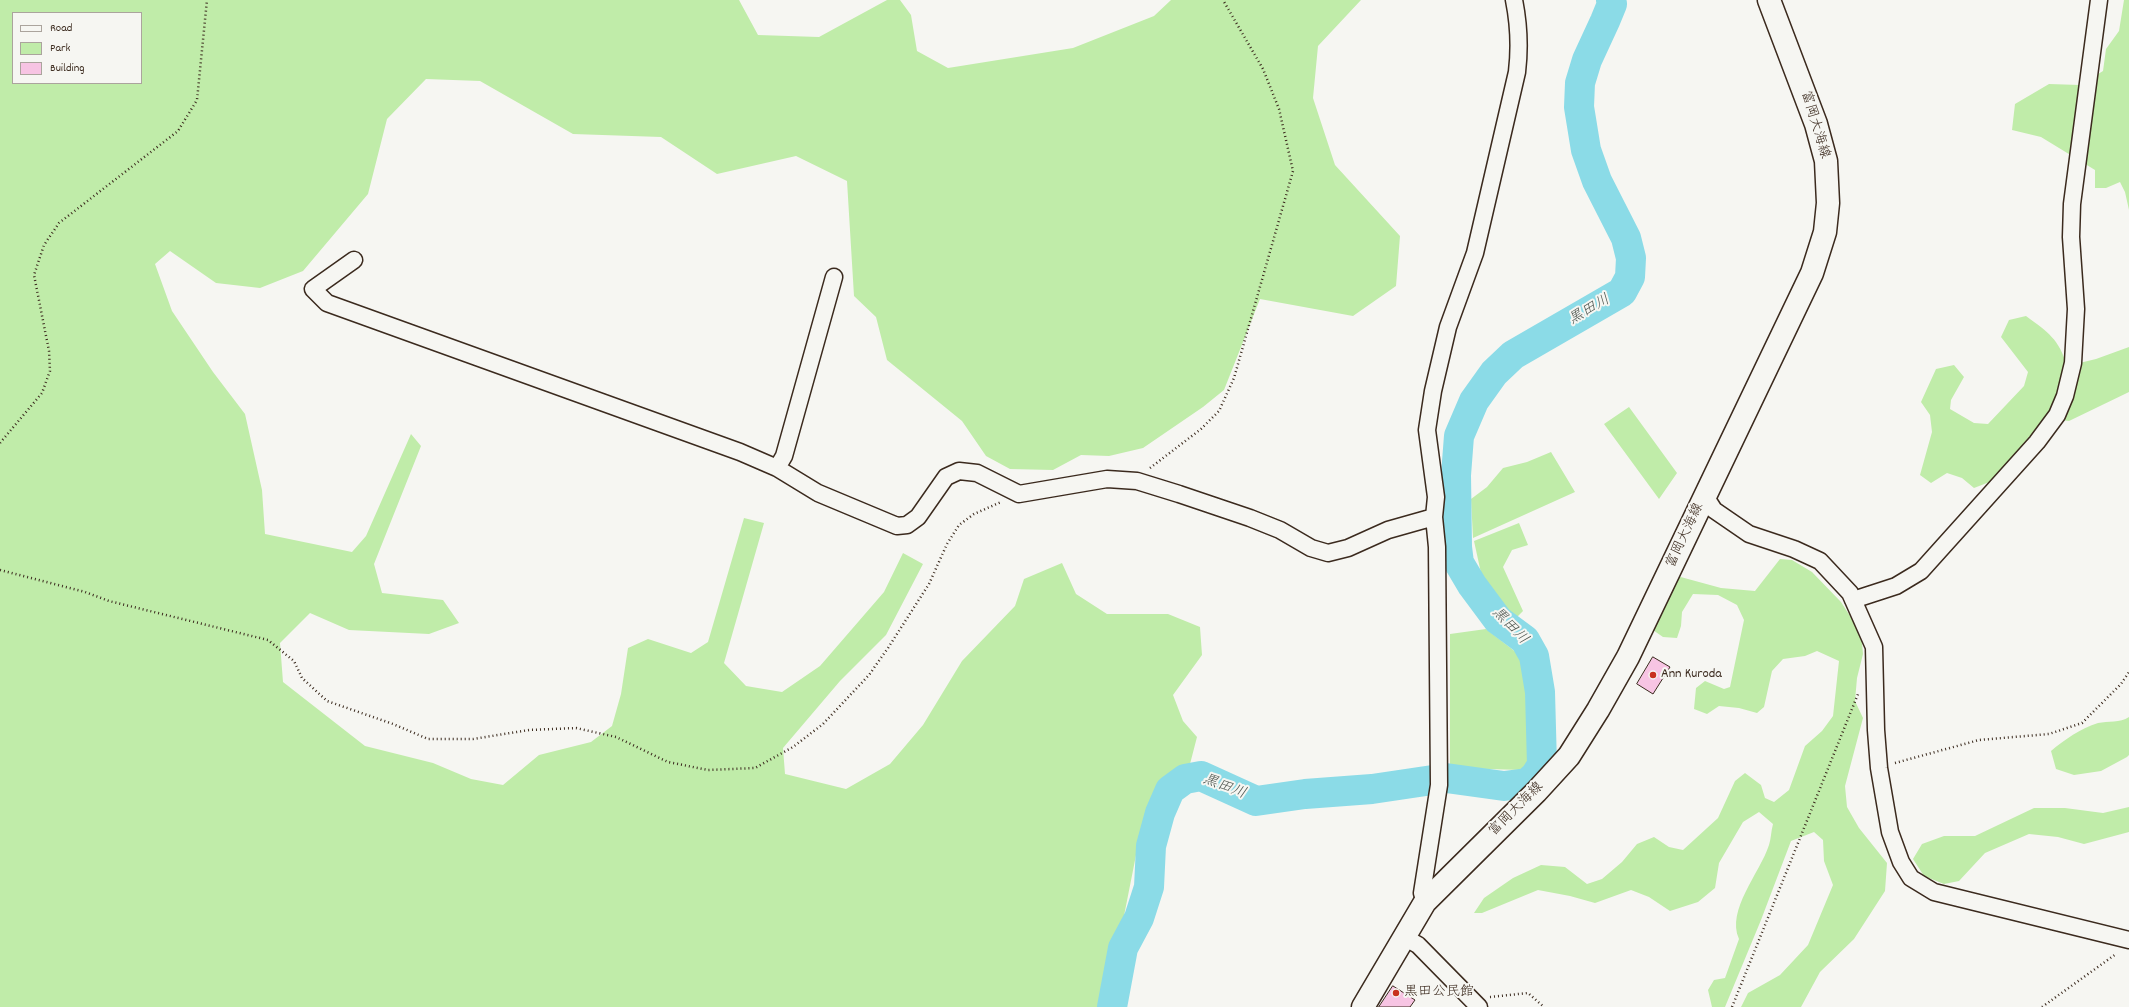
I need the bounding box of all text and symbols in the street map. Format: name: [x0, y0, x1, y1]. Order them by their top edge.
legend: [12, 12, 142, 84]
text: Road: [50, 20, 72, 37]
text: Park: [50, 40, 70, 57]
text: Building: [50, 60, 85, 77]
street label: 富岡大海線: [1796, 89, 1832, 161]
water label: 黒田川: [1566, 292, 1614, 330]
street label: 富岡大海線: [1664, 501, 1708, 571]
water label: 黒田川: [1487, 605, 1531, 649]
place label: Ann Kuroda: [1661, 667, 1722, 683]
marker: Ann Kuroda: [1648, 670, 1658, 680]
water label: 黒田川: [1200, 772, 1248, 804]
street label: 富岡大海線: [1486, 779, 1548, 841]
place label: 黒田公民館: [1404, 985, 1474, 1001]
marker: 黒田公民館: [1391, 988, 1401, 998]

